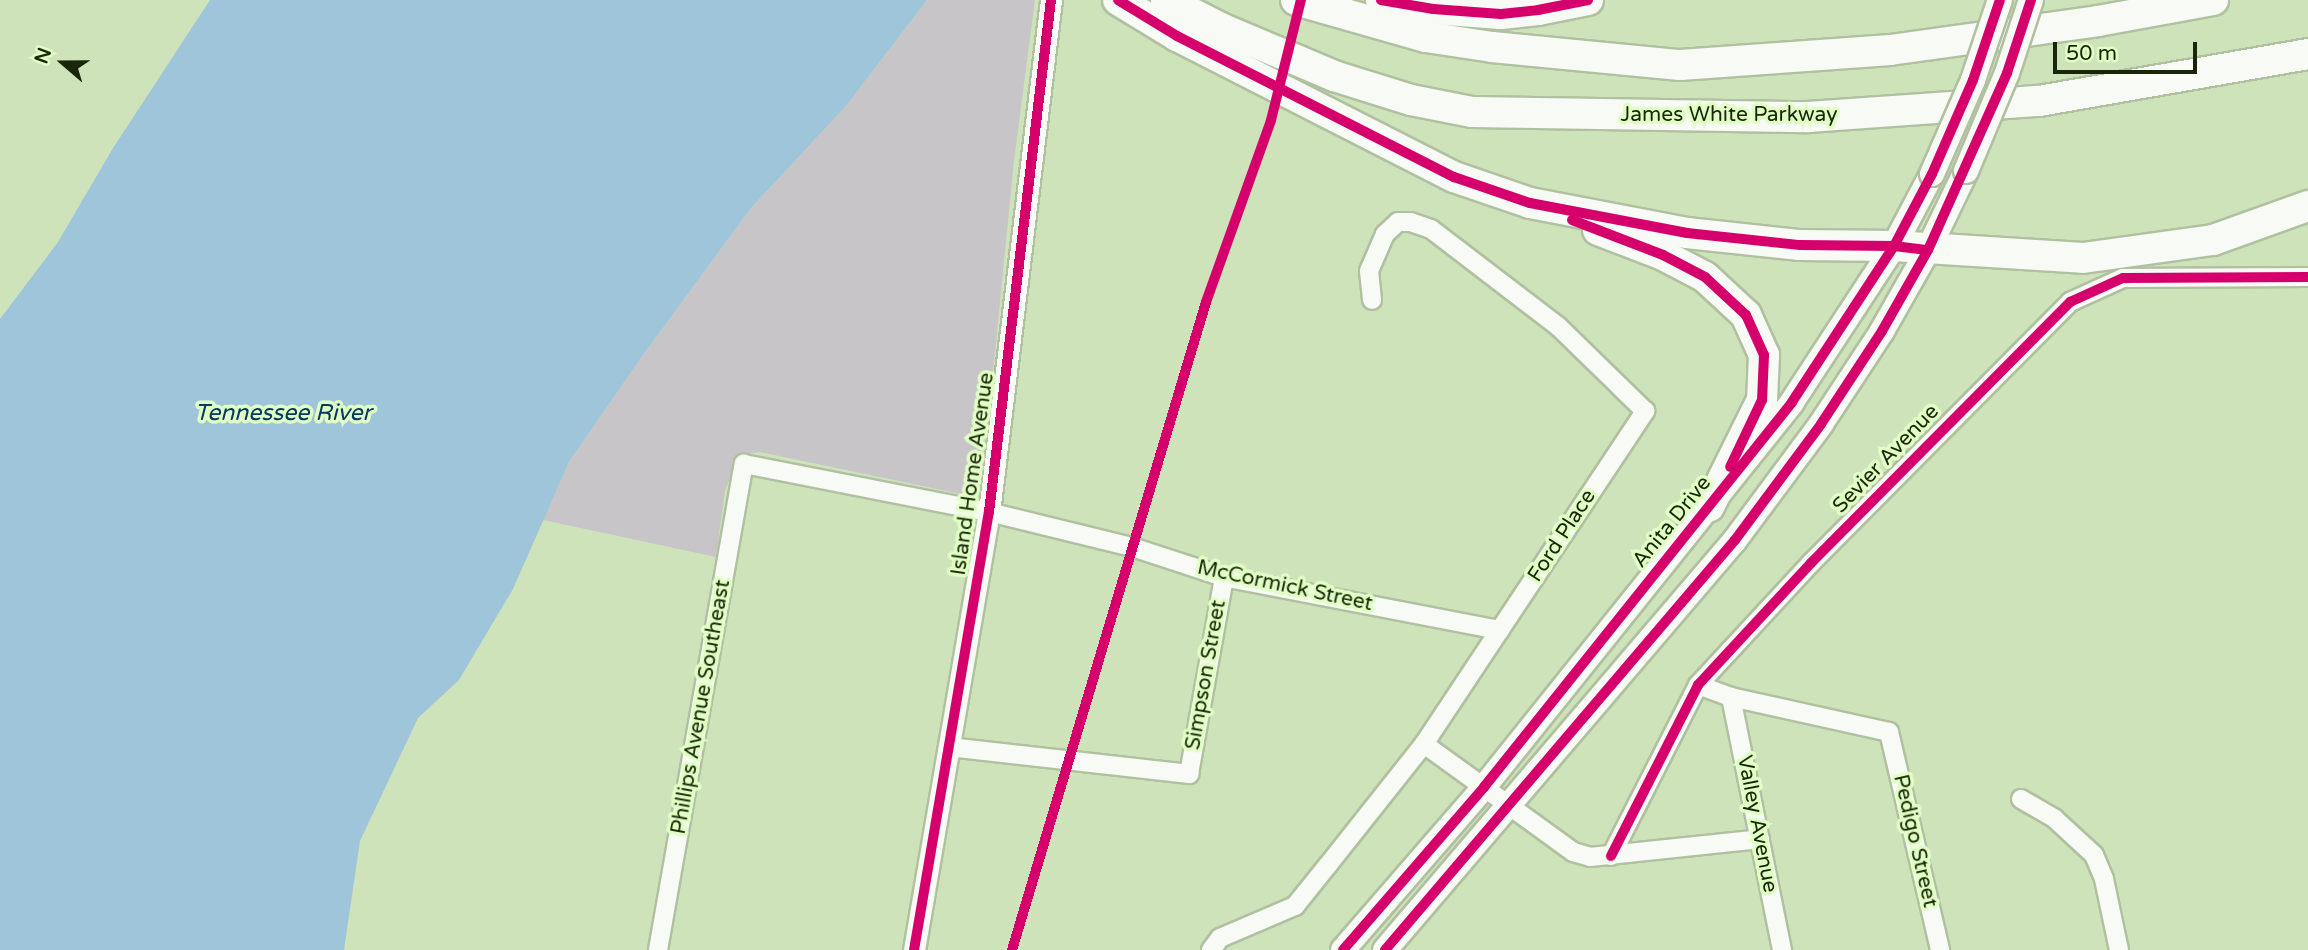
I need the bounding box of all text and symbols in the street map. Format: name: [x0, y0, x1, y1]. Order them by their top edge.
north arrow: [28, 28, 98, 98]
scale bar: [2056, 28, 2200, 72]
text: 50 m: [2066, 41, 2117, 66]
text: N: [30, 45, 56, 67]
street label: James White Parkway: [1620, 102, 1838, 128]
street label: Island Home Avenue: [946, 371, 1000, 577]
water label: Tennessee River: [195, 399, 371, 427]
street label: Sevier Avenue: [1828, 399, 1944, 519]
street label: Anita Drive: [1627, 471, 1717, 573]
street label: Ford Place: [1523, 485, 1601, 587]
street label: McCormick Street: [1195, 555, 1375, 617]
street label: Phillips Avenue Southeast: [666, 578, 736, 836]
street label: Simpson Street: [1180, 598, 1232, 752]
street label: Valley Avenue: [1731, 753, 1783, 895]
street label: Pedigo Street: [1887, 772, 1943, 910]

